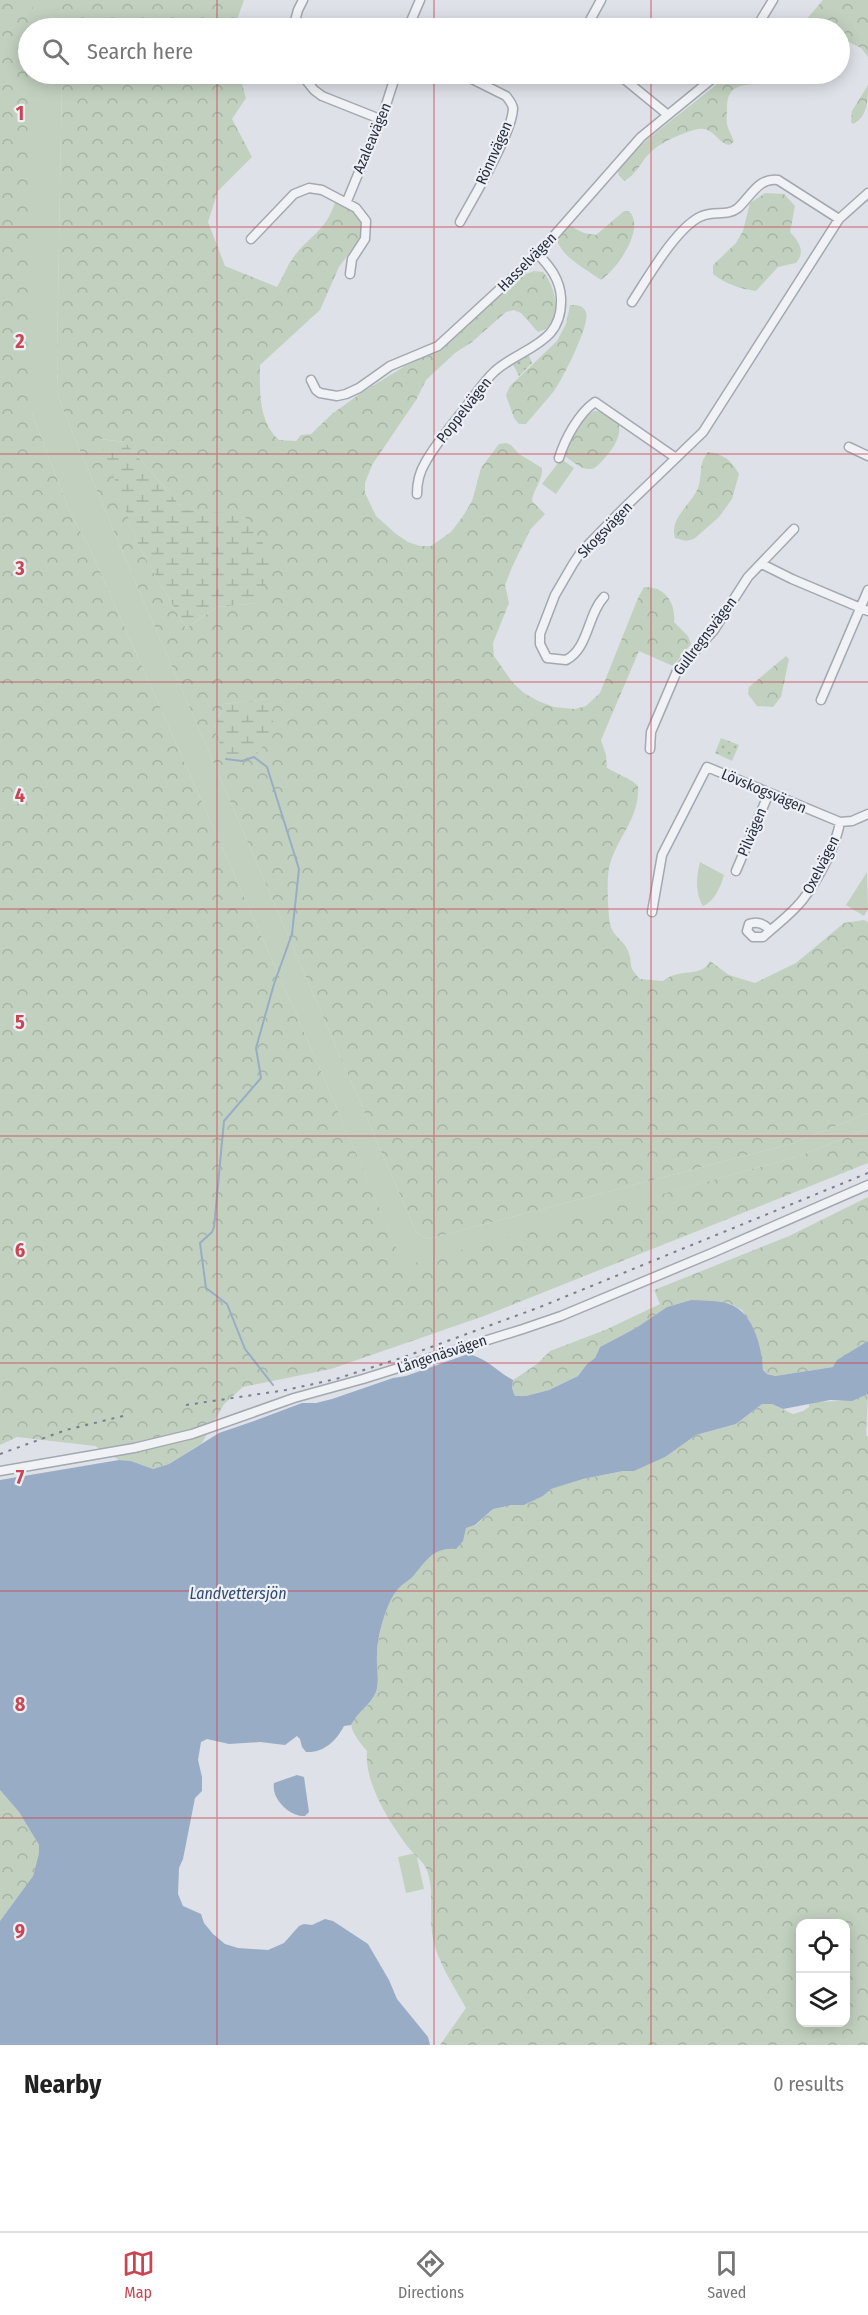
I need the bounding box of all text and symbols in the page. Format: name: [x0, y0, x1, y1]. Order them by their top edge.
search box: [18, 18, 850, 84]
icon: search: [39, 35, 72, 68]
text: Search here: [87, 38, 193, 65]
street label: Azaleavägen: [349, 100, 395, 176]
text: 1: [16, 101, 24, 125]
street label: Rönnvägen: [472, 119, 516, 187]
street label: Hasselvägen: [494, 229, 560, 295]
text: 2: [14, 329, 25, 353]
street label: Poppelvägen: [433, 374, 495, 446]
street label: Skogsvägen: [574, 498, 636, 562]
text: 3: [14, 556, 25, 580]
street label: Gullregnsvägen: [670, 593, 740, 679]
street label: Lövskogsvägen: [719, 765, 809, 817]
text: 4: [15, 783, 25, 807]
street label: Pilvägen: [734, 805, 770, 859]
street label: Oxelvägen: [799, 833, 843, 897]
text: 5: [15, 1010, 25, 1034]
text: 6: [15, 1238, 25, 1262]
street label: Långenäsvägen: [395, 1331, 489, 1377]
text: 7: [16, 1465, 25, 1489]
water label: Landvettersjön: [189, 1584, 287, 1603]
text: 8: [15, 1692, 26, 1716]
text: 9: [15, 1919, 25, 1943]
map controls: [796, 1919, 850, 2027]
button: locate: [796, 1919, 850, 1973]
button: layers: [796, 1973, 850, 2027]
text: Nearby: [24, 2069, 101, 2100]
text: 0 results: [773, 2072, 844, 2096]
tab: Map: [122, 2247, 155, 2302]
tab: Directions: [398, 2247, 464, 2302]
tab: Saved: [707, 2247, 746, 2302]

